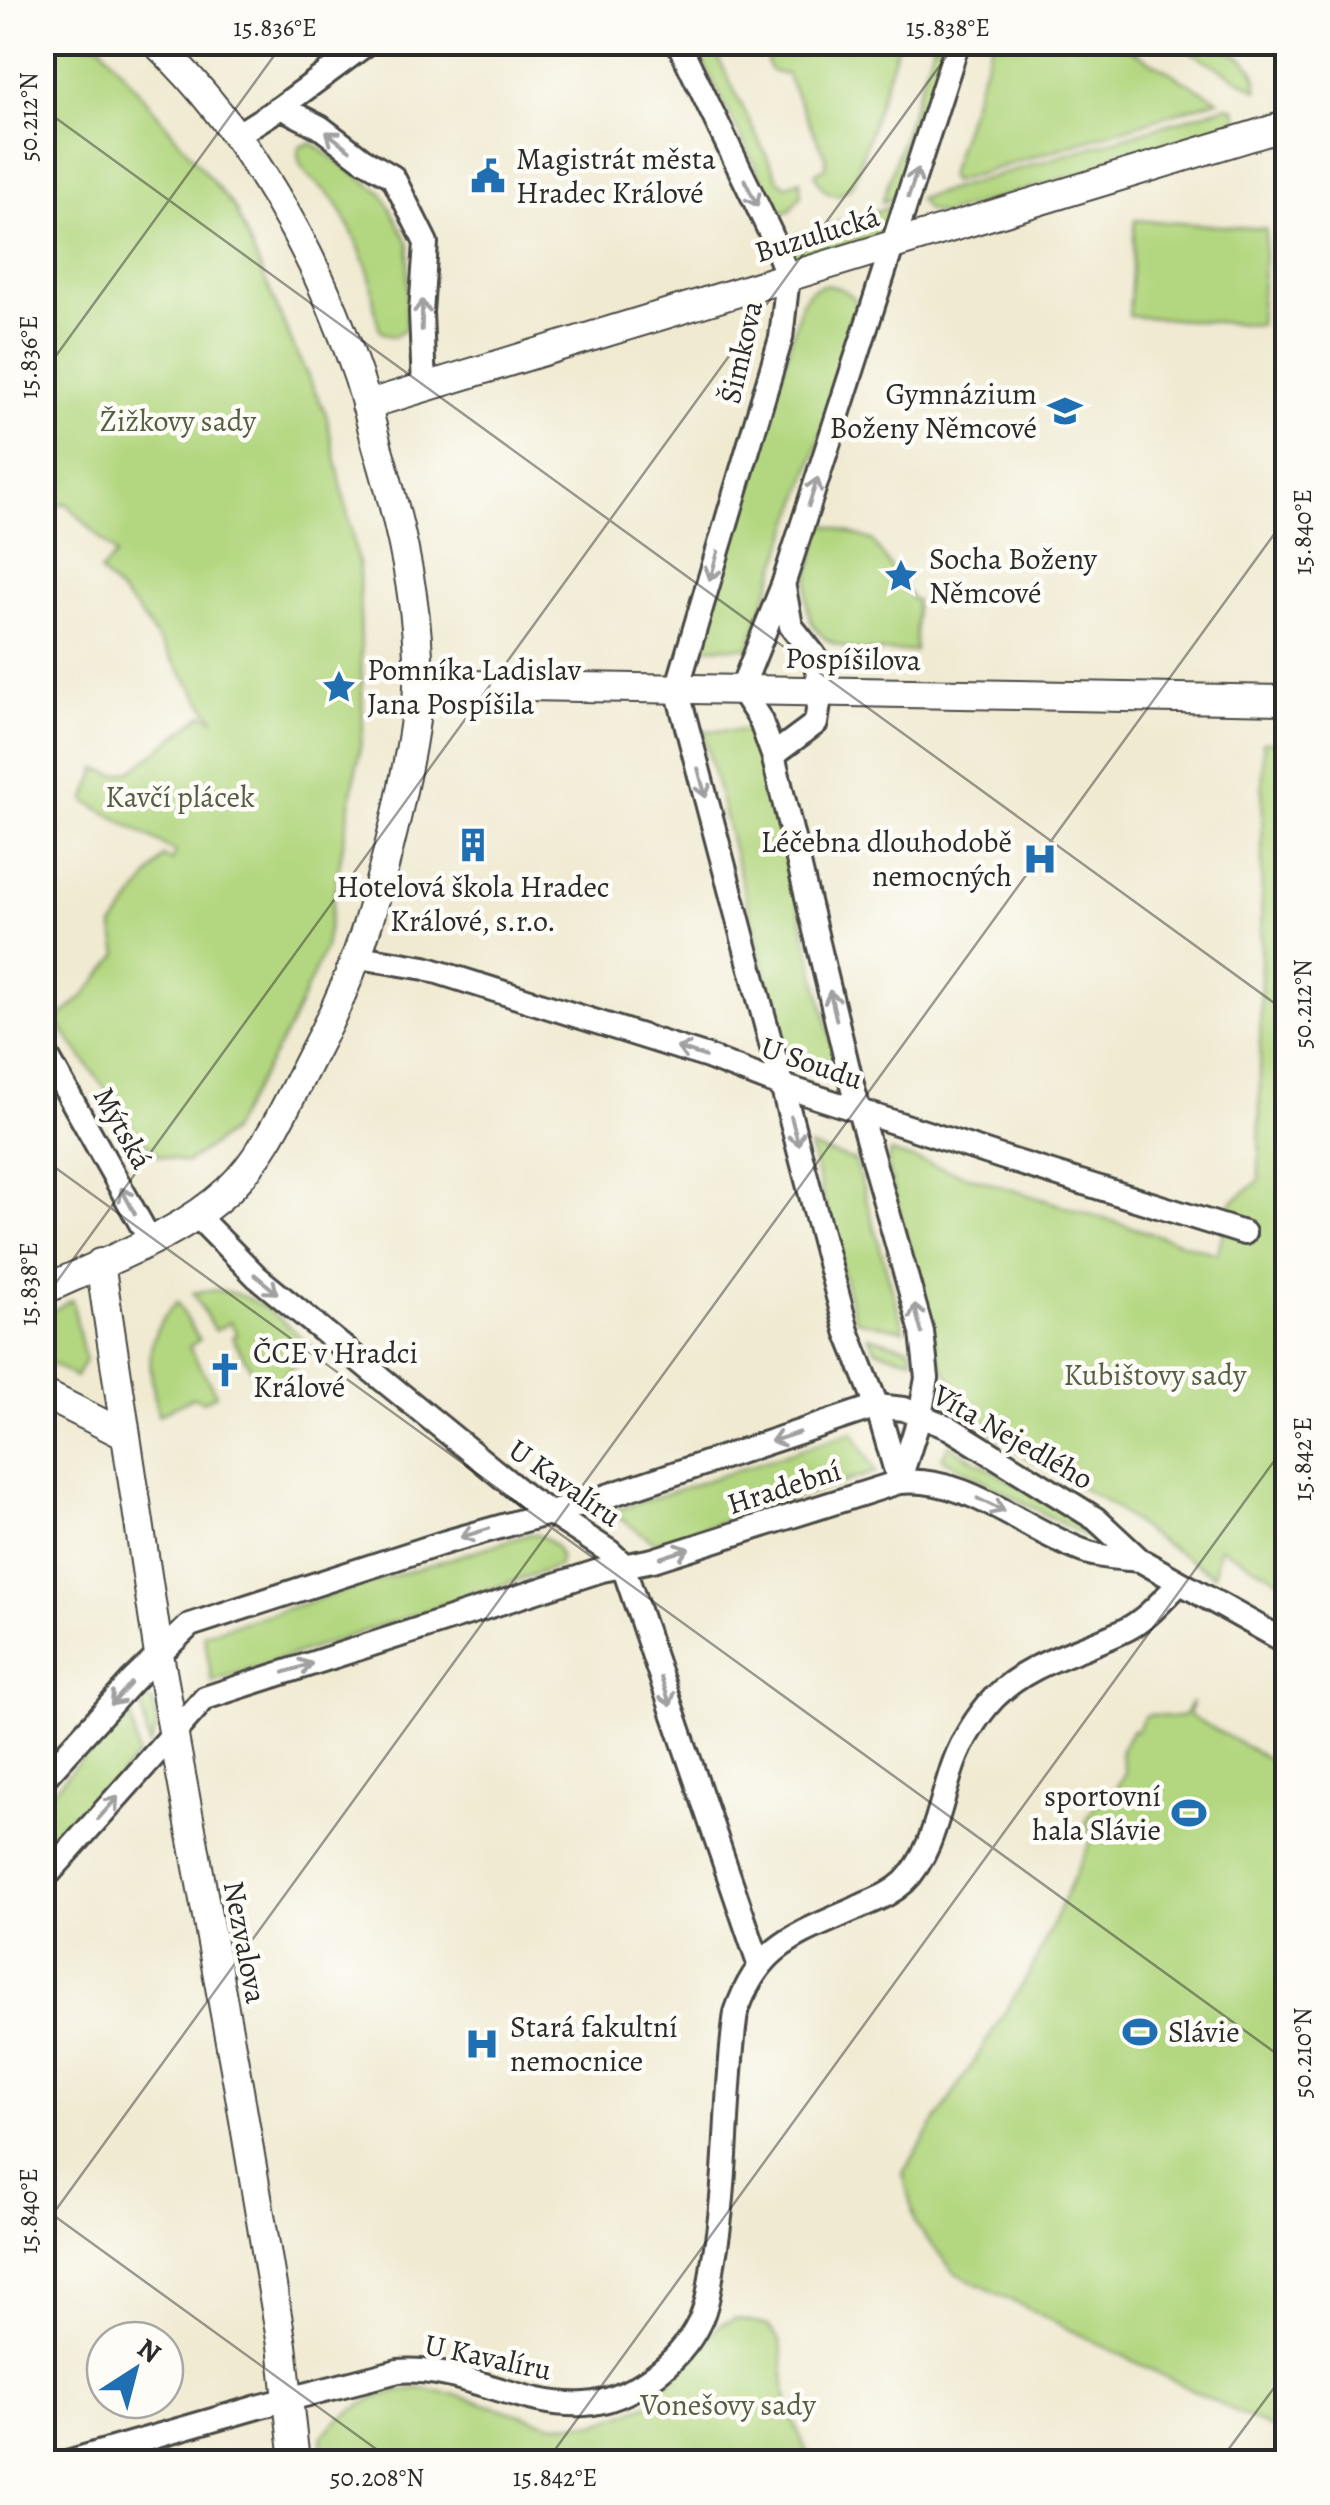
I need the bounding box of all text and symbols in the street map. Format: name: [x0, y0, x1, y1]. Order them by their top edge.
text: 15.836°E: [233, 11, 317, 45]
text: 15.838°E: [906, 11, 990, 45]
text: 50.212°N: [12, 72, 46, 162]
one-way arrow: [325, 130, 351, 152]
place label: Magistrát města Hradec Králové: [516, 139, 716, 213]
public building icon: Magistrát města Hradec Králové: [469, 157, 507, 195]
one-way arrow: [905, 167, 923, 199]
one-way arrow: [743, 177, 762, 207]
street label: Buzulucká: [750, 196, 884, 272]
street label: Šimkova: [710, 297, 772, 407]
one-way arrow: [412, 300, 432, 332]
text: 15.836°E: [12, 315, 46, 399]
place label: Gymnázium Boženy Němcové: [830, 374, 1037, 448]
school or university icon: Gymnázium Boženy Němcové: [1046, 392, 1084, 430]
park label: Žižkovy sady: [100, 401, 257, 441]
one-way arrow: [805, 477, 823, 508]
text: 15.840°E: [1286, 489, 1320, 575]
place label: Socha Boženy Němcové: [929, 539, 1098, 613]
one-way arrow: [704, 550, 722, 581]
place icon: Socha Boženy Němcové: [882, 557, 920, 595]
street label: Pospíšilova: [785, 638, 921, 680]
place label: Pomníka Ladislav Jana Pospíšila: [367, 650, 582, 724]
place icon: Pomníka Ladislav Jana Pospíšila: [320, 668, 358, 706]
one-way arrow: [694, 767, 713, 798]
park label: Kavčí plácek: [105, 777, 255, 817]
place label: Léčebna dlouhodobě nemocných: [761, 822, 1012, 896]
building icon: Hotelová škola Hradec Králové, s.r.o.: [454, 826, 492, 864]
hospital icon: Léčebna dlouhodobě nemocných: [1021, 840, 1059, 878]
place label: Hotelová škola Hradec Králové, s.r.o.: [336, 867, 610, 941]
text: 50.212°N: [1286, 959, 1320, 1049]
one-way arrow: [823, 990, 841, 1022]
street label: U Soudu: [756, 1027, 869, 1099]
one-way arrow: [676, 1042, 708, 1060]
street label: Mýtská: [84, 1080, 162, 1176]
one-way arrow: [786, 1115, 805, 1146]
one-way arrow: [118, 1186, 138, 1216]
text: 15.838°E: [12, 1242, 46, 1326]
one-way arrow: [252, 1272, 278, 1294]
one-way arrow: [908, 1304, 927, 1335]
place label: ČCE v Hradci Králové: [253, 1333, 418, 1407]
church icon: ČCE v Hradci Králové: [206, 1351, 244, 1389]
park label: Kubištovy sady: [1064, 1355, 1247, 1395]
street label: Víta Nejedlého: [925, 1375, 1100, 1499]
text: 15.842°E: [1286, 1417, 1320, 1501]
one-way arrow: [769, 1429, 801, 1447]
street label: U Kavalíru: [501, 1430, 630, 1537]
street label: Hradební: [722, 1450, 846, 1524]
one-way arrow: [976, 1496, 1005, 1515]
one-way arrow: [460, 1525, 491, 1543]
one-way arrow: [659, 1543, 691, 1561]
one-way arrow: [281, 1658, 313, 1676]
one-way arrow: [658, 1675, 676, 1706]
one-way arrow: [109, 1681, 132, 1706]
place label: sportovní hala Slávie: [1032, 1776, 1161, 1850]
sports icon: sportovní hala Slávie: [1170, 1794, 1208, 1832]
one-way arrow: [96, 1796, 119, 1821]
street label: Nezvalova: [214, 1877, 276, 2007]
place label: Stará fakultní nemocnice: [510, 2007, 678, 2081]
text: 50.210°N: [1286, 2007, 1320, 2098]
place label: Slávie: [1168, 2012, 1240, 2052]
sports icon: Slávie: [1121, 2013, 1159, 2051]
hospital icon: Stará fakultní nemocnice: [463, 2025, 501, 2063]
text: 15.840°E: [12, 2168, 46, 2254]
north arrow: [85, 2320, 185, 2420]
street label: U Kavalíru: [421, 2324, 556, 2390]
text: N: [130, 2329, 169, 2372]
park label: Vonešovy sady: [639, 2385, 816, 2425]
text: 50.208°N: [330, 2461, 424, 2495]
text: 15.842°E: [513, 2461, 597, 2495]

